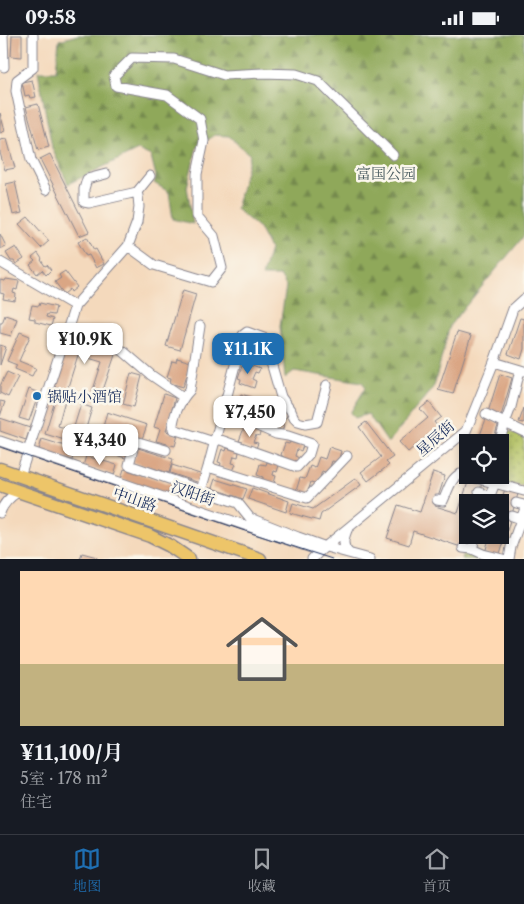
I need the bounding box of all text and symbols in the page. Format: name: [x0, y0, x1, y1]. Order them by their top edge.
text: 09:58: [25, 6, 76, 29]
park label: 富国公园: [356, 164, 416, 183]
pin: ¥10.9K: [44, 323, 126, 365]
text: ¥10.9K: [58, 329, 112, 349]
pin: ¥11.1K: [207, 333, 289, 375]
text: ¥11.1K: [223, 339, 273, 359]
place label: 锅贴小酒馆: [47, 387, 122, 406]
marker: 锅贴小酒馆: [31, 390, 43, 402]
pin: ¥7,450: [209, 395, 291, 438]
text: ¥7,450: [224, 402, 276, 422]
street label: 星辰街: [412, 416, 458, 460]
pin: ¥4,340: [59, 423, 141, 466]
text: ¥4,340: [73, 430, 127, 450]
map controls: [459, 434, 509, 544]
button: locate: [459, 434, 509, 484]
street label: 汉阳街: [169, 477, 217, 509]
street label: 中山路: [111, 483, 159, 515]
button: layers: [459, 494, 509, 544]
icon: home: [217, 604, 307, 694]
text: ¥11,100/月: [20, 740, 124, 765]
text: 5室 · 178 m²: [20, 768, 108, 788]
text: 住宅: [20, 791, 52, 811]
tab: 地图: [73, 845, 101, 895]
tab: 收藏: [248, 845, 276, 895]
tab: 首页: [423, 845, 451, 895]

